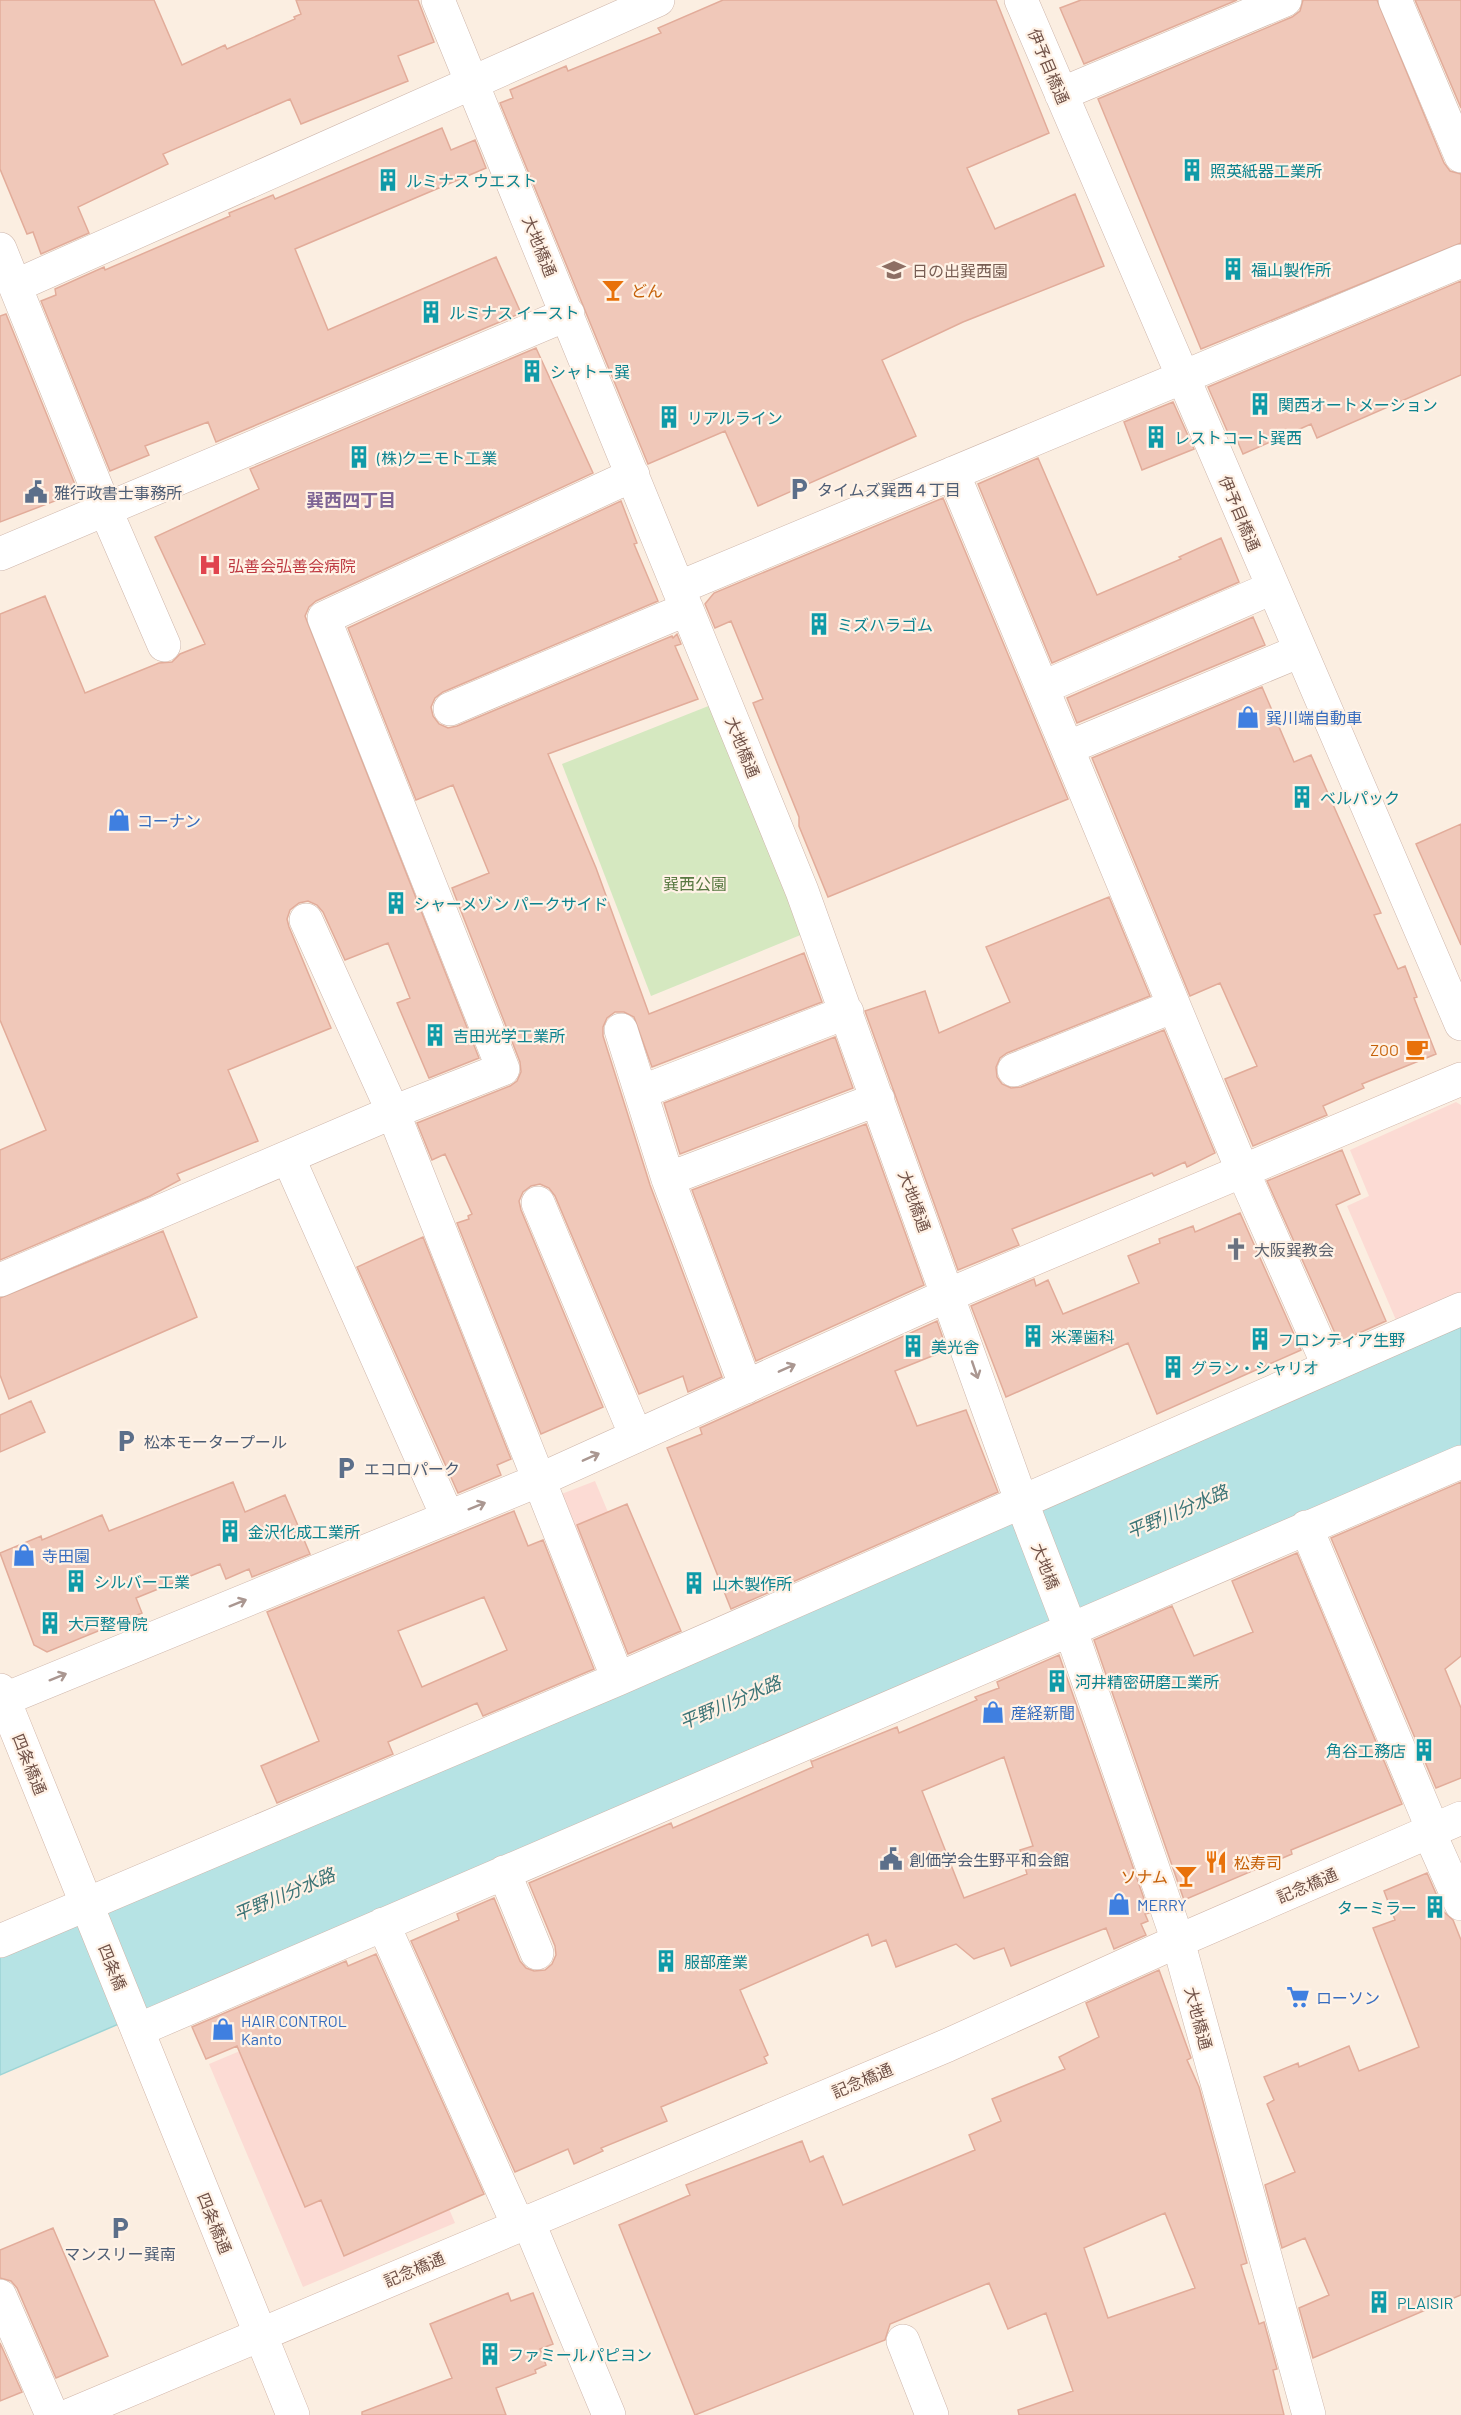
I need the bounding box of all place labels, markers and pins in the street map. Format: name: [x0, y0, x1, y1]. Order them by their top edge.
building icon: 照英紙器工業所: [1179, 157, 1205, 183]
place label: 照英紙器工業所: [1210, 161, 1322, 180]
building icon: ルミナス ウエスト: [375, 167, 401, 193]
place label: ルミナス ウエスト: [406, 171, 537, 190]
building icon: 福山製作所: [1220, 256, 1246, 282]
school or university icon: 日の出巽西園: [881, 257, 907, 283]
place label: 福山製作所: [1251, 260, 1331, 279]
place label: 日の出巽西園: [912, 261, 1008, 280]
bar icon: どん: [600, 277, 626, 303]
place label: どん: [631, 281, 663, 300]
building icon: ルミナス イースト: [418, 299, 444, 325]
place label: ルミナス イースト: [449, 303, 579, 322]
building icon: シャトー巽: [519, 358, 545, 384]
place label: シャトー巽: [550, 362, 630, 381]
building icon: 関西オートメーション: [1247, 391, 1273, 417]
place label: 関西オートメーション: [1278, 395, 1438, 414]
building icon: リアルライン: [656, 404, 682, 430]
place label: リアルライン: [687, 408, 783, 427]
building icon: レストコート巽西: [1143, 424, 1169, 450]
place label: レストコート巽西: [1174, 428, 1302, 447]
building icon: (株)クニモト工業: [346, 444, 372, 470]
place label: (株)クニモト工業: [376, 448, 497, 467]
parking icon: タイムズ巽西４丁目: [786, 476, 812, 502]
public building icon: 雅行政書士事務所: [23, 479, 49, 505]
place label: タイムズ巽西４丁目: [817, 480, 961, 499]
place label: 雅行政書士事務所: [54, 483, 182, 502]
hospital icon: 弘善会弘善会病院: [197, 552, 223, 578]
place label: 弘善会弘善会病院: [228, 556, 356, 575]
building icon: ミズハラゴム: [806, 611, 832, 637]
place label: ミズハラゴム: [837, 615, 933, 634]
shop icon: 巽川端自動車: [1235, 704, 1261, 730]
place label: 巽川端自動車: [1266, 708, 1362, 727]
building icon: ベルパック: [1289, 784, 1315, 810]
place label: ベルパック: [1320, 788, 1400, 807]
shop icon: コーナン: [106, 807, 132, 833]
place label: コーナン: [137, 811, 201, 830]
building icon: シャーメゾン パークサイド: [383, 890, 409, 916]
place label: シャーメゾン パークサイド: [414, 894, 609, 913]
building icon: 吉田光学工業所: [422, 1022, 448, 1048]
place label: 吉田光学工業所: [453, 1026, 565, 1045]
cafe icon: ZOO: [1404, 1036, 1430, 1062]
place label: ZOO: [1370, 1040, 1399, 1059]
church icon: 大阪巽教会: [1223, 1236, 1249, 1262]
place label: 大阪巽教会: [1254, 1240, 1334, 1259]
building icon: 米澤歯科: [1020, 1323, 1046, 1349]
building icon: フロンティア生野: [1247, 1326, 1273, 1352]
place label: 米澤歯科: [1051, 1327, 1115, 1346]
place label: フロンティア生野: [1278, 1330, 1405, 1349]
building icon: 美光舎: [900, 1333, 926, 1359]
place label: 美光舎: [931, 1337, 979, 1356]
building icon: グラン・シャリオ: [1160, 1354, 1186, 1380]
place label: グラン・シャリオ: [1191, 1358, 1319, 1377]
parking icon: 松本モータープール: [113, 1428, 139, 1454]
place label: 松本モータープール: [144, 1432, 287, 1451]
parking icon: エコロパーク: [333, 1455, 359, 1481]
place label: エコロパーク: [364, 1459, 460, 1478]
building icon: 金沢化成工業所: [217, 1518, 243, 1544]
place label: 金沢化成工業所: [248, 1522, 360, 1541]
shop icon: 寺田園: [11, 1542, 37, 1568]
place label: 寺田園: [42, 1546, 90, 1565]
building icon: シルバー工業: [63, 1568, 89, 1594]
building icon: 山木製作所: [681, 1570, 707, 1596]
place label: シルバー工業: [94, 1572, 190, 1591]
place label: 山木製作所: [712, 1574, 792, 1593]
building icon: 大戸整骨院: [37, 1610, 63, 1636]
place label: 大戸整骨院: [68, 1614, 148, 1633]
building icon: 河井精密研磨工業所: [1044, 1668, 1070, 1694]
place label: 河井精密研磨工業所: [1075, 1672, 1219, 1691]
shop icon: 産経新聞: [980, 1699, 1006, 1725]
place label: 産経新聞: [1011, 1703, 1075, 1722]
building icon: 角谷工務店: [1411, 1737, 1437, 1763]
place label: 角谷工務店: [1326, 1741, 1406, 1760]
public building icon: 創価学会生野平和会館: [878, 1846, 904, 1872]
restaurant icon: 松寿司: [1203, 1849, 1229, 1875]
place label: 創価学会生野平和会館: [909, 1850, 1069, 1869]
place label: 松寿司: [1234, 1853, 1282, 1872]
bar icon: ソナム: [1173, 1863, 1199, 1889]
place label: ソナム: [1120, 1867, 1168, 1886]
shop icon: MERRY: [1106, 1891, 1132, 1917]
building icon: ターミラー: [1422, 1894, 1448, 1920]
place label: MERRY: [1137, 1895, 1187, 1914]
place label: ターミラー: [1337, 1898, 1417, 1917]
building icon: 服部産業: [653, 1948, 679, 1974]
place label: 服部産業: [684, 1952, 748, 1971]
supermarket icon: ローソン: [1285, 1984, 1311, 2010]
place label: ローソン: [1316, 1988, 1380, 2007]
place label: HAIR CONTROL Kanto: [241, 2011, 347, 2048]
shop icon: HAIR CONTROL Kanto: [210, 2016, 236, 2042]
parking icon: マンスリー巽南: [107, 2215, 133, 2241]
place label: マンスリー巽南: [64, 2244, 176, 2263]
building icon: PLAISIR: [1366, 2289, 1392, 2315]
place label: PLAISIR: [1397, 2293, 1454, 2312]
building icon: ファミールパピヨン: [477, 2341, 503, 2367]
place label: ファミールパピヨン: [508, 2345, 652, 2364]

